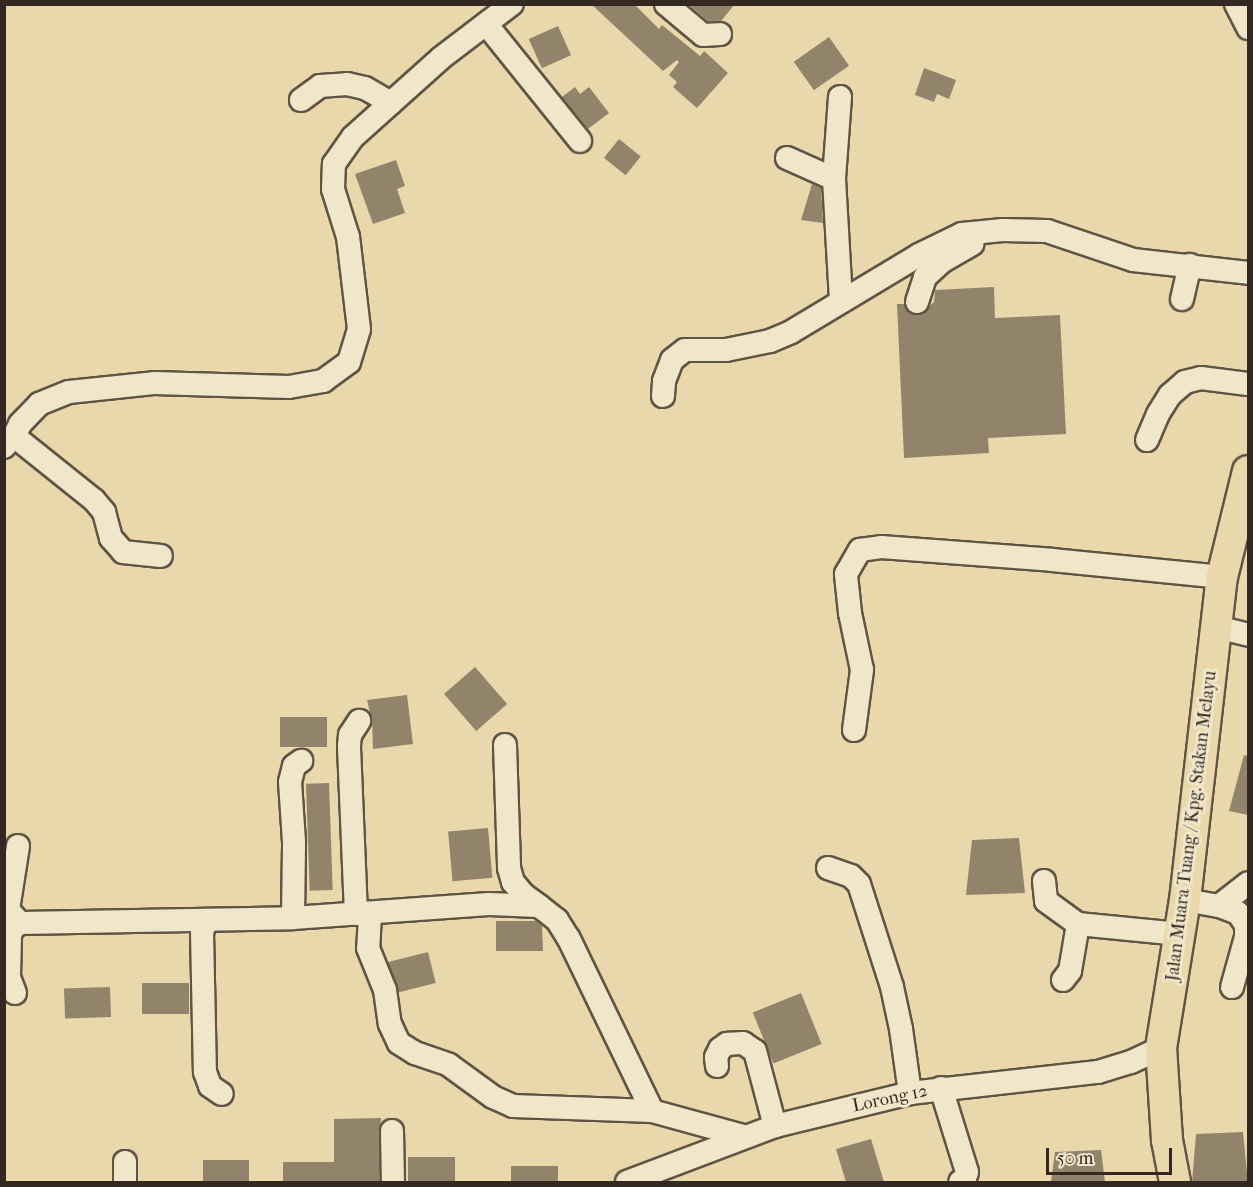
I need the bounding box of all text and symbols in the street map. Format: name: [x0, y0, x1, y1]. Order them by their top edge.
street label: Jalan Muara Tuang / Kpg. Stakan Melayu: [1162, 669, 1222, 983]
street label: Lorong 12: [851, 1081, 929, 1117]
scale bar: [1049, 1136, 1175, 1174]
text: 50 m: [1057, 1148, 1093, 1169]

